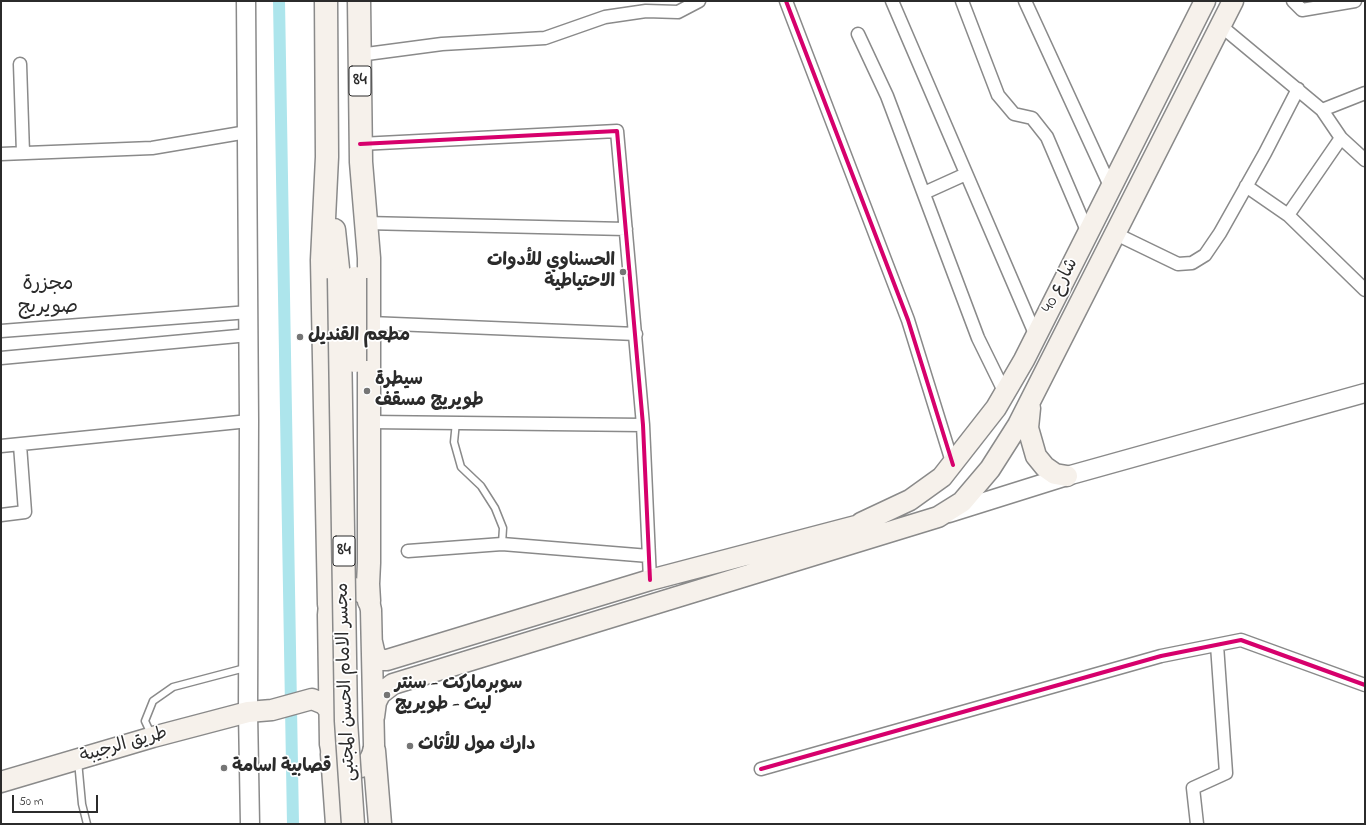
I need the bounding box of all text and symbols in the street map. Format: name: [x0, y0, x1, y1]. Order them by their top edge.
road number: 84: [349, 66, 371, 96]
place label: الحسناوي للأدوات الاحتياطية: [487, 251, 615, 294]
street label: شارع 40: [1038, 255, 1084, 317]
marker: الحسناوي للأدوات الاحتياطية: [618, 267, 628, 277]
district label: مجزرة صويريج: [18, 274, 78, 321]
place label: مطعم القنديل: [308, 326, 410, 348]
marker: مطعم القنديل: [295, 332, 305, 342]
place label: سيطرة طويريج مسقف: [375, 370, 484, 412]
marker: سيطرة طويريج مسقف: [362, 386, 372, 396]
road number: 84: [333, 536, 355, 566]
street label: مجسر الامام الحسن المجتبى: [333, 582, 361, 782]
place label: سوبرماركت - سنتر ليث - طويريج: [395, 674, 522, 716]
marker: سوبرماركت - سنتر ليث - طويريج: [382, 690, 392, 700]
street label: طريق الرجيبة: [78, 723, 170, 769]
place label: دارك مول للأثاث: [418, 735, 535, 757]
marker: دارك مول للأثاث: [405, 741, 415, 751]
place label: قصابية اسامة: [232, 757, 332, 779]
marker: قصابية اسامة: [219, 763, 229, 773]
scale bar: [14, 787, 100, 813]
text: 50 m: [19, 793, 43, 811]

